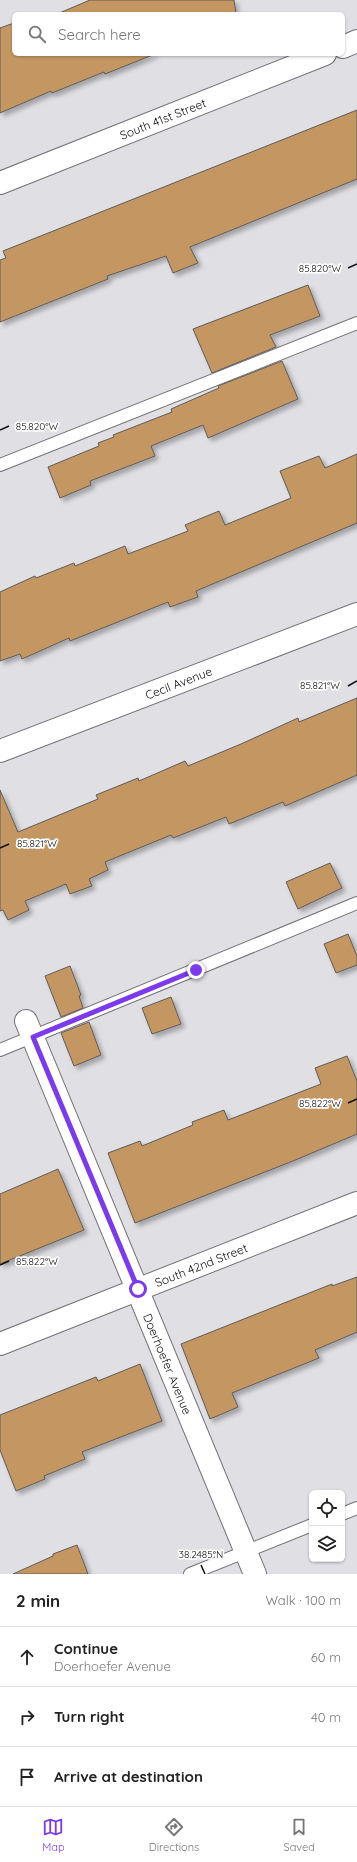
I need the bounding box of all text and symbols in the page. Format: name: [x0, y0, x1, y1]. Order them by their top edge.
search box: [12, 12, 345, 56]
icon: search: [26, 23, 48, 45]
text: Search here: [58, 25, 141, 44]
street label: South 41st Street: [117, 95, 208, 142]
text: 85.820°W: [299, 262, 341, 275]
text: 85.820°W: [16, 420, 58, 433]
street label: Cecil Avenue: [143, 663, 214, 702]
text: 85.821°W: [300, 679, 340, 692]
text: 85.821°W: [17, 837, 57, 850]
route end: [187, 961, 205, 979]
text: 85.822°W: [299, 1097, 341, 1110]
street label: South 42nd Street: [152, 1240, 249, 1290]
text: 85.822°W: [16, 1255, 58, 1268]
route start: [129, 1280, 147, 1298]
street label: Doerhoefer Avenue: [140, 1311, 196, 1417]
map controls: [309, 1490, 345, 1562]
button: locate: [309, 1490, 345, 1526]
button: layers: [309, 1526, 345, 1562]
text: 38.2485°N: [179, 1548, 223, 1561]
text: 2 min: [16, 1590, 60, 1611]
text: Walk · 100 m: [265, 1592, 341, 1608]
text: Continue: [54, 1639, 118, 1658]
icon: ahead: [16, 1646, 38, 1668]
text: 60 m: [311, 1649, 341, 1665]
text: Doerhoefer Avenue: [54, 1658, 171, 1674]
icon: right: [16, 1706, 38, 1728]
text: Turn right: [54, 1707, 125, 1726]
text: 40 m: [311, 1709, 341, 1725]
icon: arrive: [16, 1766, 38, 1788]
text: Arrive at destination: [54, 1767, 203, 1786]
tab: Map: [42, 1816, 65, 1854]
tab: Directions: [149, 1816, 199, 1854]
tab: Saved: [283, 1816, 315, 1854]

